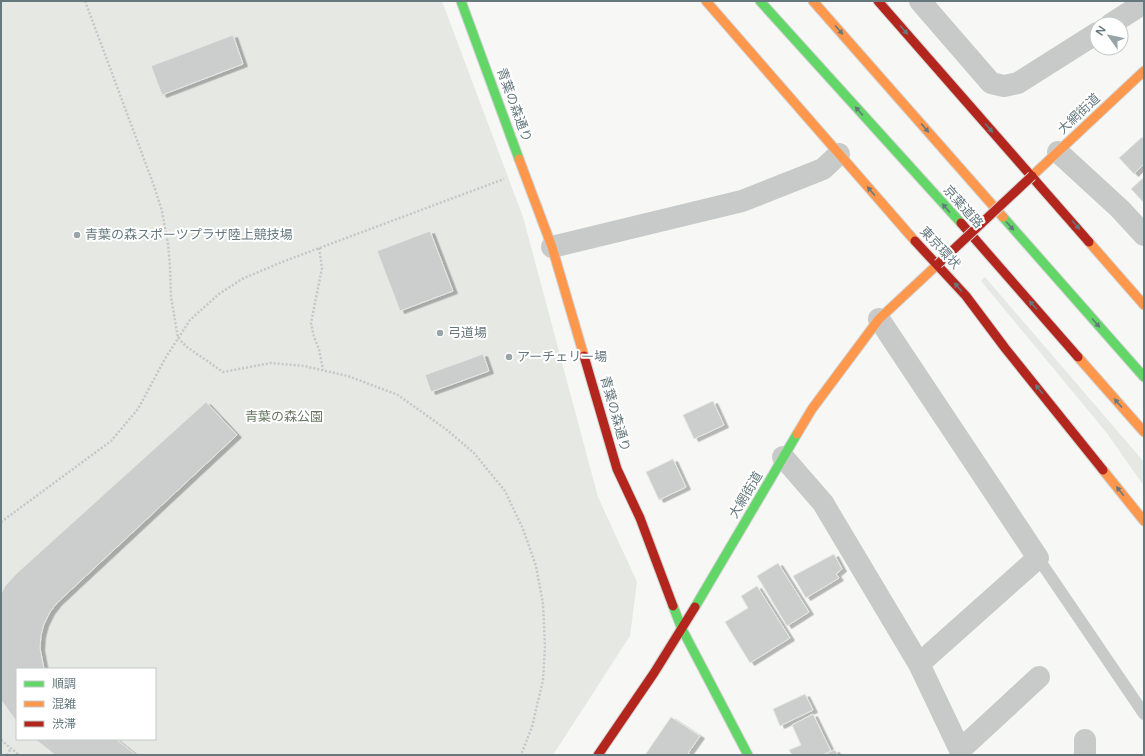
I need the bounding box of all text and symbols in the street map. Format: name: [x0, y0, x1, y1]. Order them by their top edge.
north arrow: [1089, 16, 1129, 56]
text: N: [1093, 24, 1109, 38]
one-way arrow: [834, 25, 843, 36]
one-way arrow: [899, 25, 908, 36]
street label: 青葉の森通り: [493, 66, 535, 144]
street label: 大網街道: [1055, 90, 1103, 138]
one-way arrow: [855, 106, 864, 116]
one-way arrow: [920, 123, 929, 133]
one-way arrow: [985, 123, 994, 133]
street label: 京葉道路: [940, 182, 986, 232]
one-way arrow: [867, 186, 876, 195]
one-way arrow: [942, 203, 951, 213]
one-way arrow: [1006, 220, 1015, 231]
one-way arrow: [1071, 220, 1080, 230]
street label: 東京環状: [916, 224, 964, 272]
place label: 青葉の森スポーツプラザ陸上競技場: [85, 227, 293, 243]
marker: 青葉の森スポーツプラザ陸上競技場: [72, 230, 82, 240]
one-way arrow: [954, 282, 963, 292]
one-way arrow: [1028, 300, 1037, 310]
one-way arrow: [1092, 318, 1101, 328]
place label: 弓道場: [448, 325, 487, 341]
marker: 弓道場: [435, 328, 445, 338]
place label: アーチェリー場: [517, 349, 607, 365]
marker: アーチェリー場: [504, 352, 514, 362]
street label: 青葉の森通り: [597, 374, 633, 454]
one-way arrow: [1034, 384, 1043, 395]
one-way arrow: [1114, 397, 1123, 408]
park label: 青葉の森公園: [245, 409, 323, 425]
street label: 大網街道: [726, 469, 766, 521]
one-way arrow: [1115, 485, 1124, 496]
legend: [16, 668, 156, 740]
text: 順調: [52, 677, 76, 691]
text: 混雑: [52, 697, 76, 711]
text: 渋滞: [52, 717, 76, 731]

